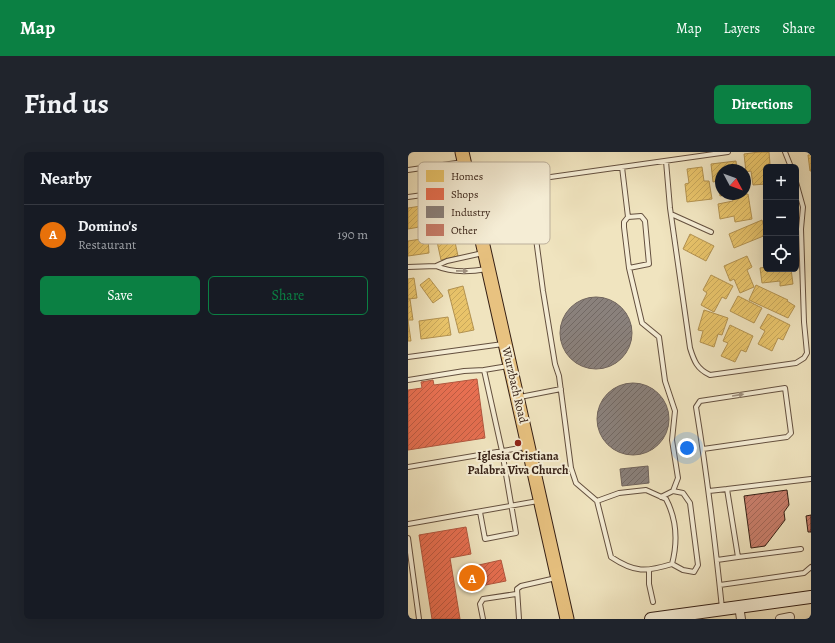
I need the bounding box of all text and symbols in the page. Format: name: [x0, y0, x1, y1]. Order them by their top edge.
text: Map: [20, 15, 55, 41]
text: Map: [676, 19, 702, 38]
text: Layers: [724, 19, 760, 38]
text: Share: [782, 19, 815, 38]
text: Find us: [24, 85, 109, 123]
button: Directions: [714, 85, 811, 124]
legend: [418, 162, 550, 244]
north arrow: [715, 164, 751, 200]
map controls: [763, 164, 799, 272]
button: +: [763, 164, 799, 200]
text: Nearby: [40, 167, 91, 190]
text: Homes: [451, 169, 483, 184]
text: Shops: [451, 187, 478, 202]
button: −: [763, 200, 799, 236]
text: Industry: [451, 205, 490, 220]
text: Domino's: [78, 216, 137, 236]
text: Other: [451, 223, 477, 238]
text: A: [49, 226, 57, 243]
text: 190 m: [337, 226, 368, 243]
text: Restaurant: [78, 236, 136, 253]
button: locate: [763, 236, 799, 272]
one-way arrow: [456, 268, 469, 274]
button: Save: [40, 276, 200, 315]
button: Share: [208, 276, 368, 315]
street label: Wurzbach Road: [498, 344, 532, 425]
one-way arrow: [732, 392, 744, 398]
marker: Iglesia Cristiana Palabra Viva Church: [513, 438, 523, 448]
your location: [677, 438, 697, 458]
place label: Iglesia Cristiana Palabra Viva Church: [468, 448, 569, 478]
pin: A: [459, 563, 485, 593]

